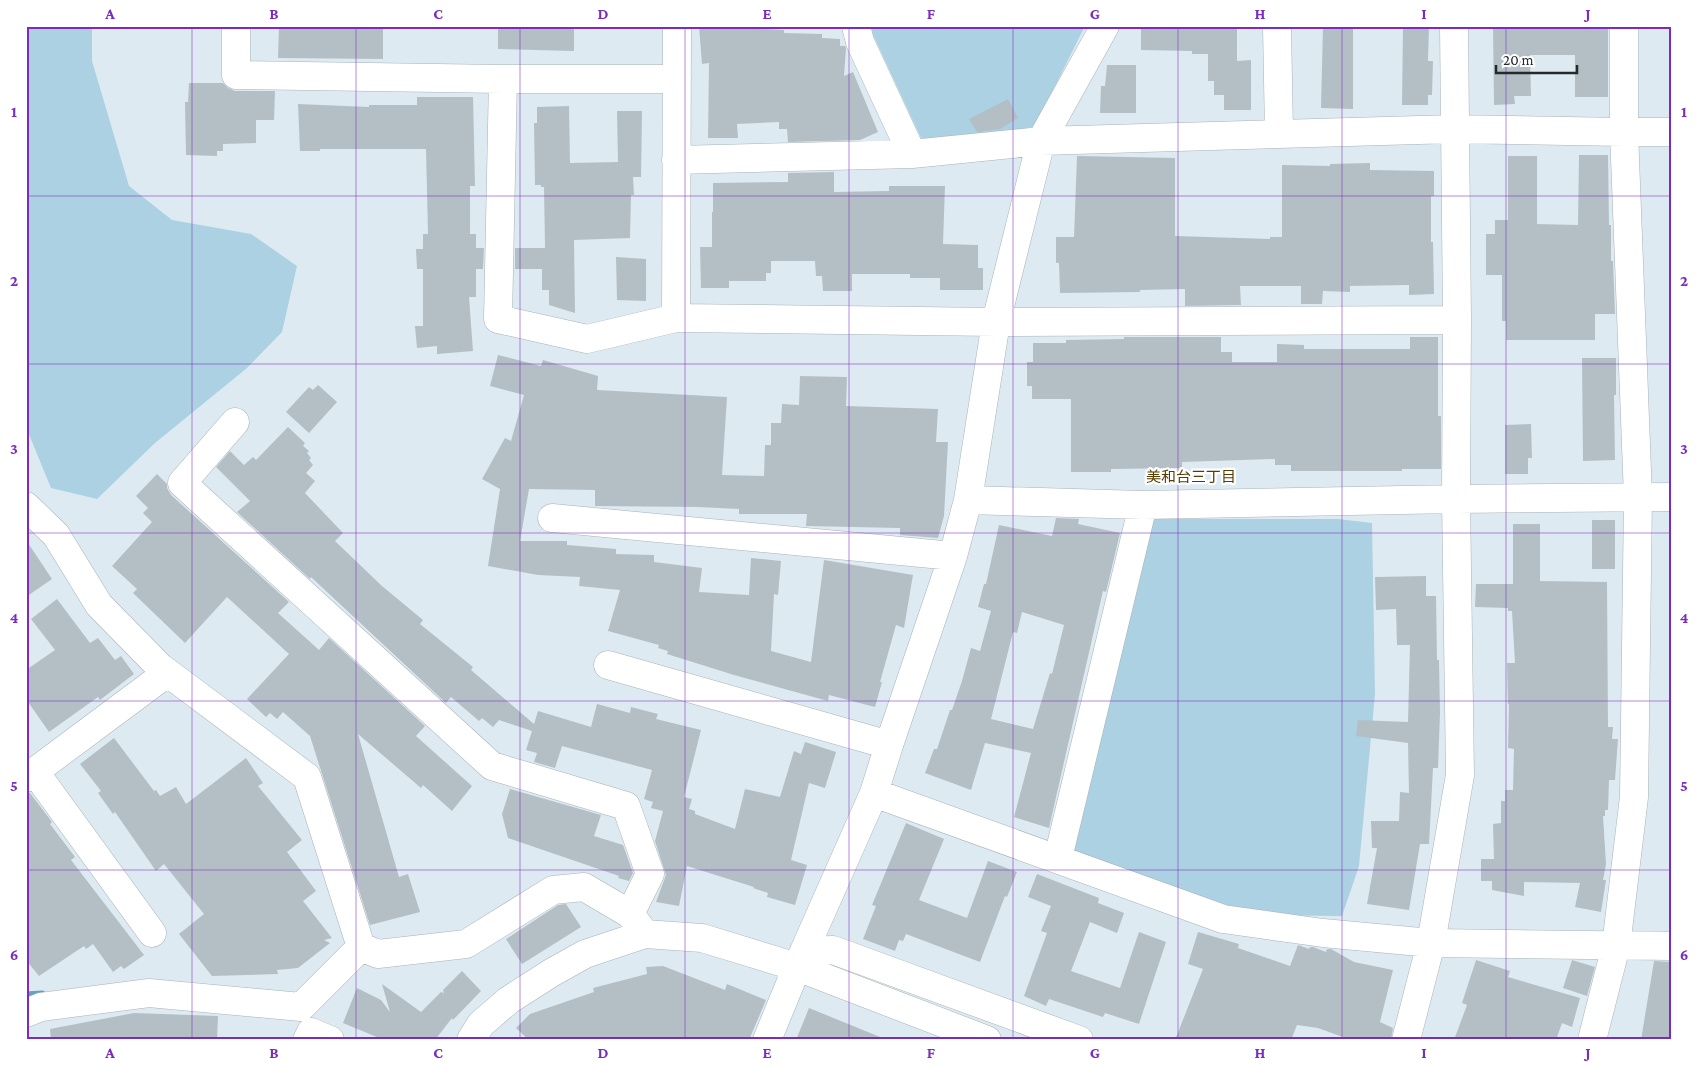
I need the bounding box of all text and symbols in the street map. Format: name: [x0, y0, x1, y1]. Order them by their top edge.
text: A: [104, 5, 115, 22]
text: B: [269, 5, 279, 22]
text: C: [433, 5, 443, 22]
text: D: [597, 5, 609, 22]
text: E: [762, 5, 772, 22]
text: F: [927, 5, 936, 22]
text: G: [1090, 5, 1100, 22]
text: H: [1255, 5, 1266, 22]
text: I: [1421, 5, 1427, 22]
text: J: [1583, 5, 1591, 22]
scale bar: [1496, 42, 1577, 74]
text: 20 m: [1503, 52, 1534, 68]
text: 1: [11, 103, 17, 120]
text: 1: [1681, 103, 1687, 120]
text: 2: [10, 272, 18, 289]
text: 2: [1680, 272, 1688, 289]
text: 3: [10, 440, 18, 457]
text: 3: [1680, 440, 1688, 457]
district label: 美和台三丁目: [1146, 469, 1236, 485]
text: 4: [10, 609, 19, 626]
text: 4: [1680, 609, 1689, 626]
text: 5: [10, 777, 18, 794]
text: 5: [1680, 777, 1688, 794]
text: 6: [10, 946, 18, 963]
text: 6: [1680, 946, 1688, 963]
text: A: [104, 1044, 115, 1061]
text: B: [269, 1044, 279, 1061]
text: C: [433, 1044, 443, 1061]
text: D: [597, 1044, 609, 1061]
text: E: [762, 1044, 772, 1061]
text: F: [927, 1044, 936, 1061]
text: G: [1090, 1044, 1100, 1061]
text: H: [1255, 1044, 1266, 1061]
text: I: [1421, 1044, 1427, 1061]
text: J: [1583, 1044, 1591, 1061]

